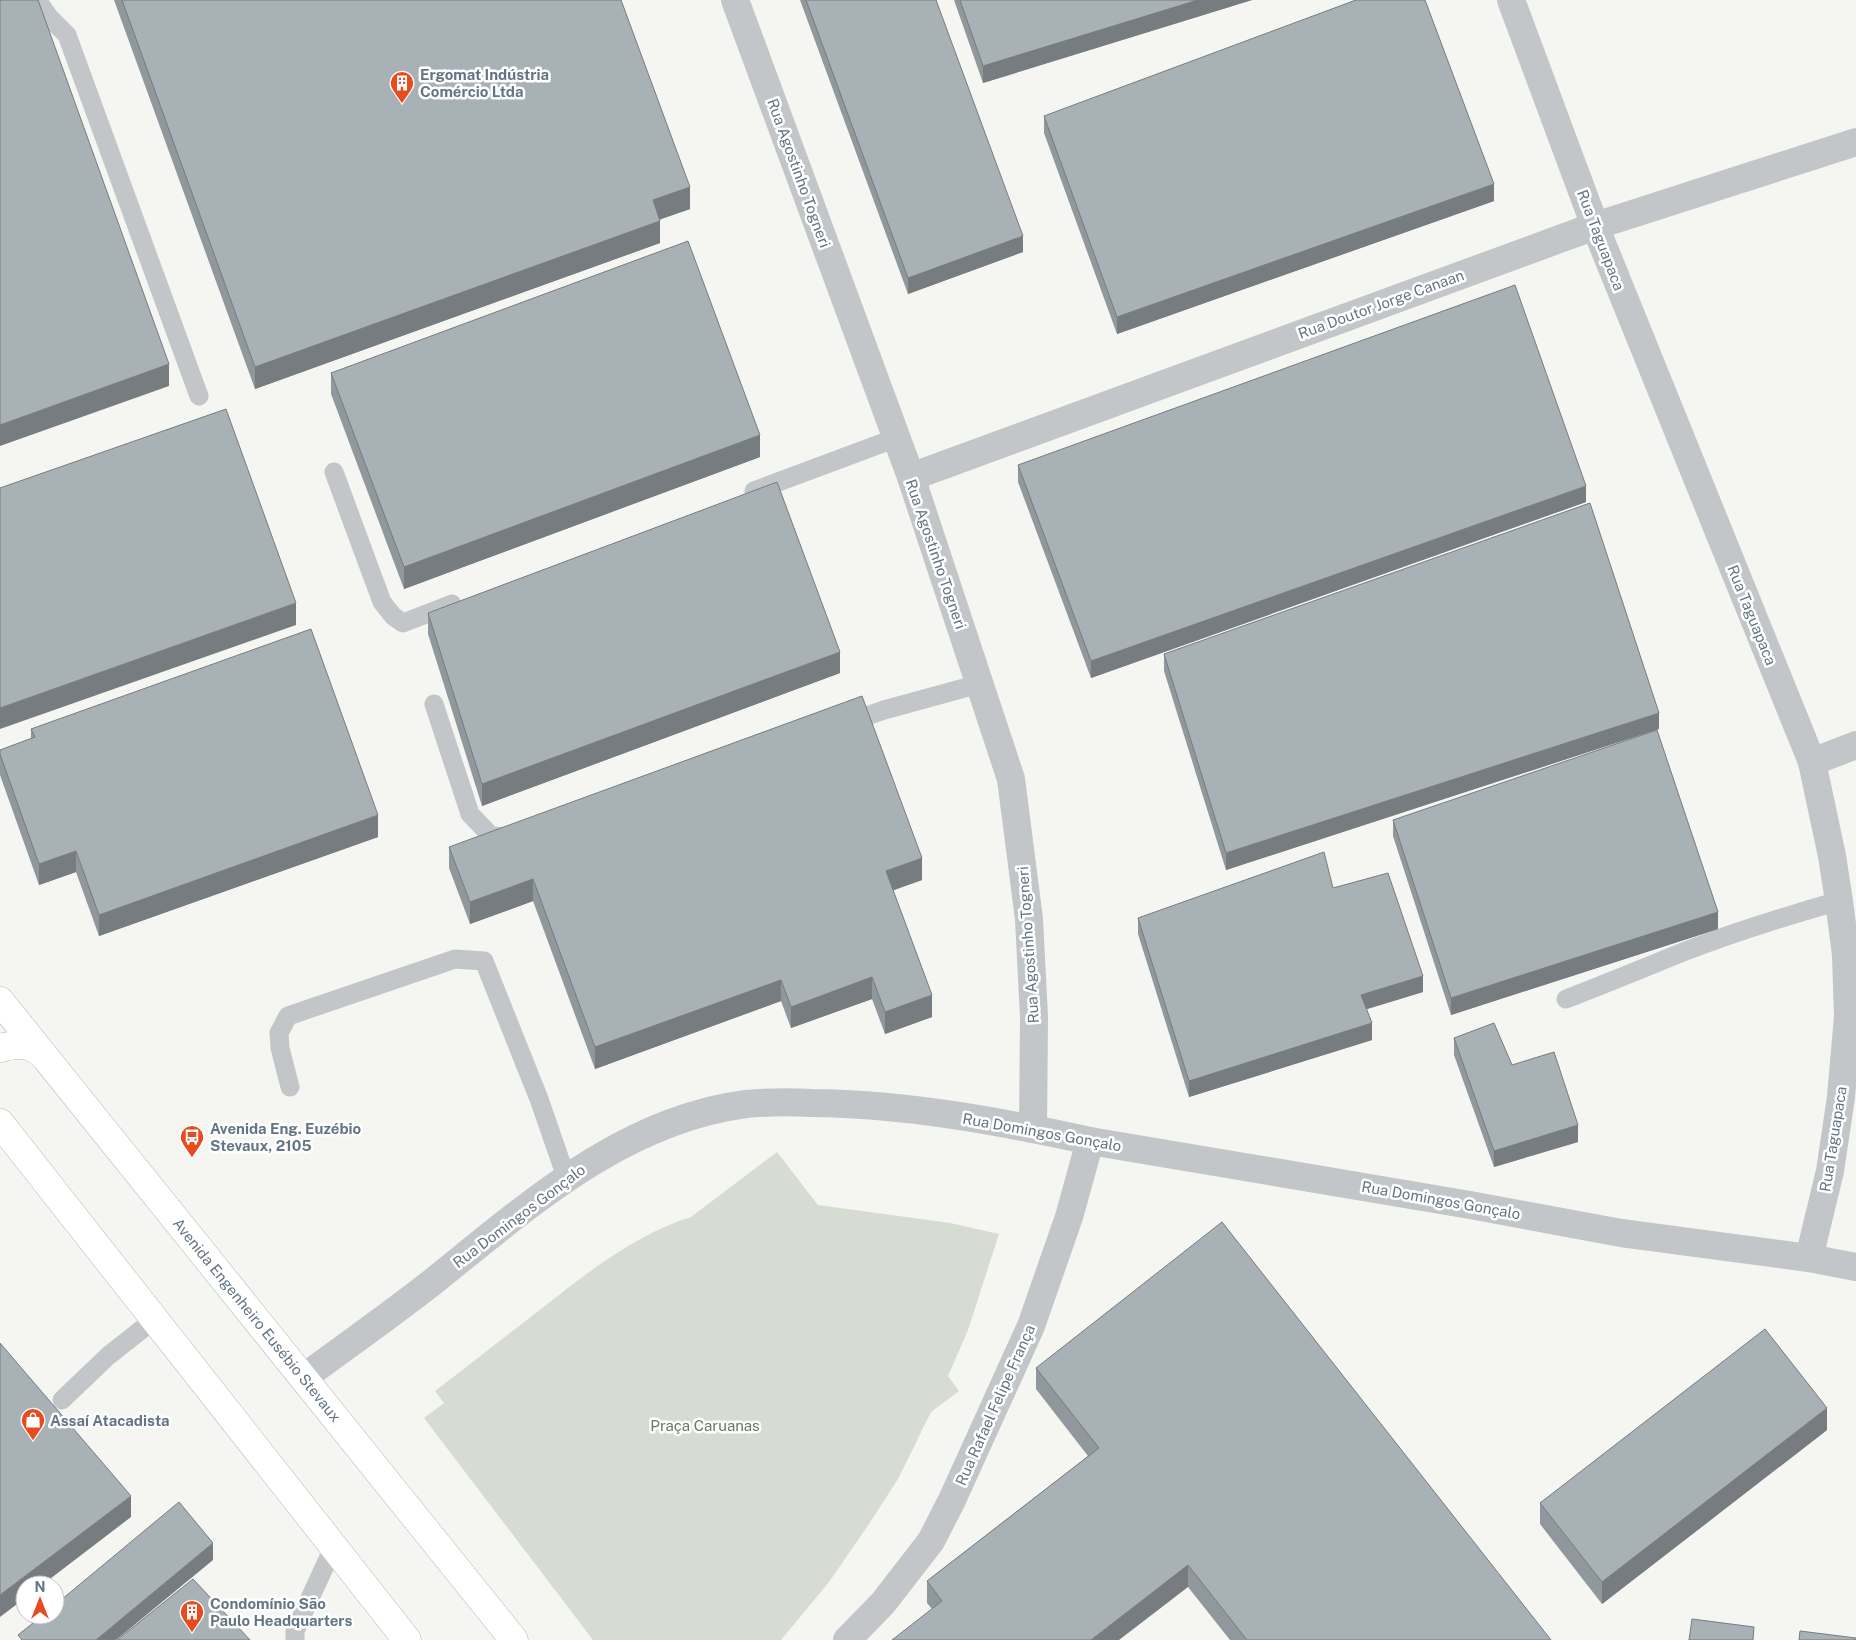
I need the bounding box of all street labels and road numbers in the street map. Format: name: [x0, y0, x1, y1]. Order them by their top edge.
street label: Rua Agostinho Togneri: [764, 96, 834, 250]
street label: Rua Taguapaca: [1574, 187, 1628, 293]
street label: Rua Doutor Jorge Canaan: [1296, 266, 1466, 342]
street label: Rua Agostinho Togneri: [902, 477, 970, 631]
street label: Rua Taguapaca: [1724, 562, 1780, 668]
street label: Rua Agostinho Togneri: [1014, 866, 1042, 1024]
street label: Rua Taguapaca: [1816, 1085, 1850, 1193]
street label: Rua Domingos Gonçalo: [961, 1110, 1123, 1154]
street label: Rua Domingos Gonçalo: [450, 1161, 588, 1271]
street label: Rua Domingos Gonçalo: [1360, 1178, 1522, 1222]
street label: Avenida Engenheiro Eusébio Stevaux: [170, 1215, 344, 1425]
street label: Rua Rafael Felipe França: [952, 1322, 1038, 1488]

